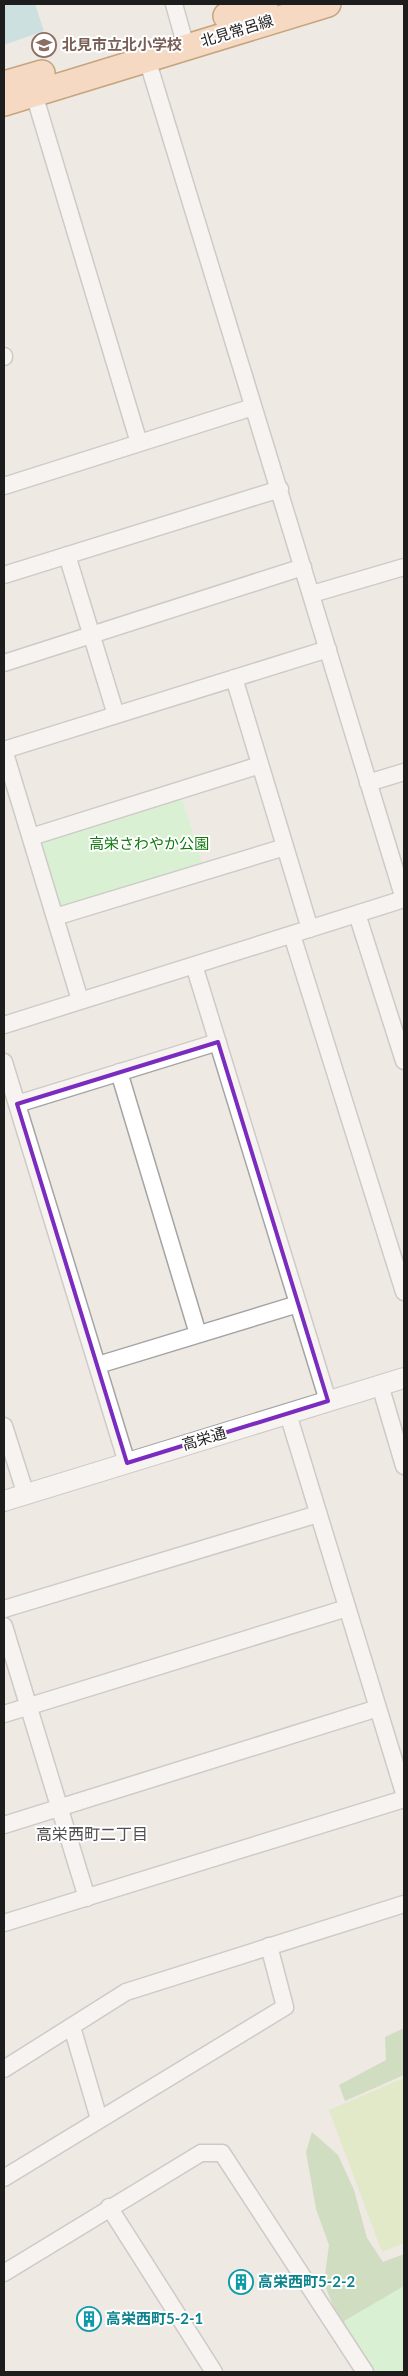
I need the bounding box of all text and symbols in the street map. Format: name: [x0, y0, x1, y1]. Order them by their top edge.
street label: 北見常呂線: [198, 10, 275, 50]
school or university icon: 北見市立北小学校: [31, 32, 57, 58]
place label: 北見市立北小学校: [62, 35, 182, 53]
park label: 高栄さわやか公園: [89, 834, 209, 852]
street label: 高栄通: [180, 1423, 228, 1453]
district label: 高栄西町二丁目: [36, 1824, 148, 1843]
building icon: 高栄西町5-2-2: [228, 2269, 254, 2295]
place label: 高栄西町5-2-2: [258, 2272, 356, 2290]
building icon: 高栄西町5-2-1: [76, 2306, 102, 2332]
place label: 高栄西町5-2-1: [106, 2309, 203, 2327]

